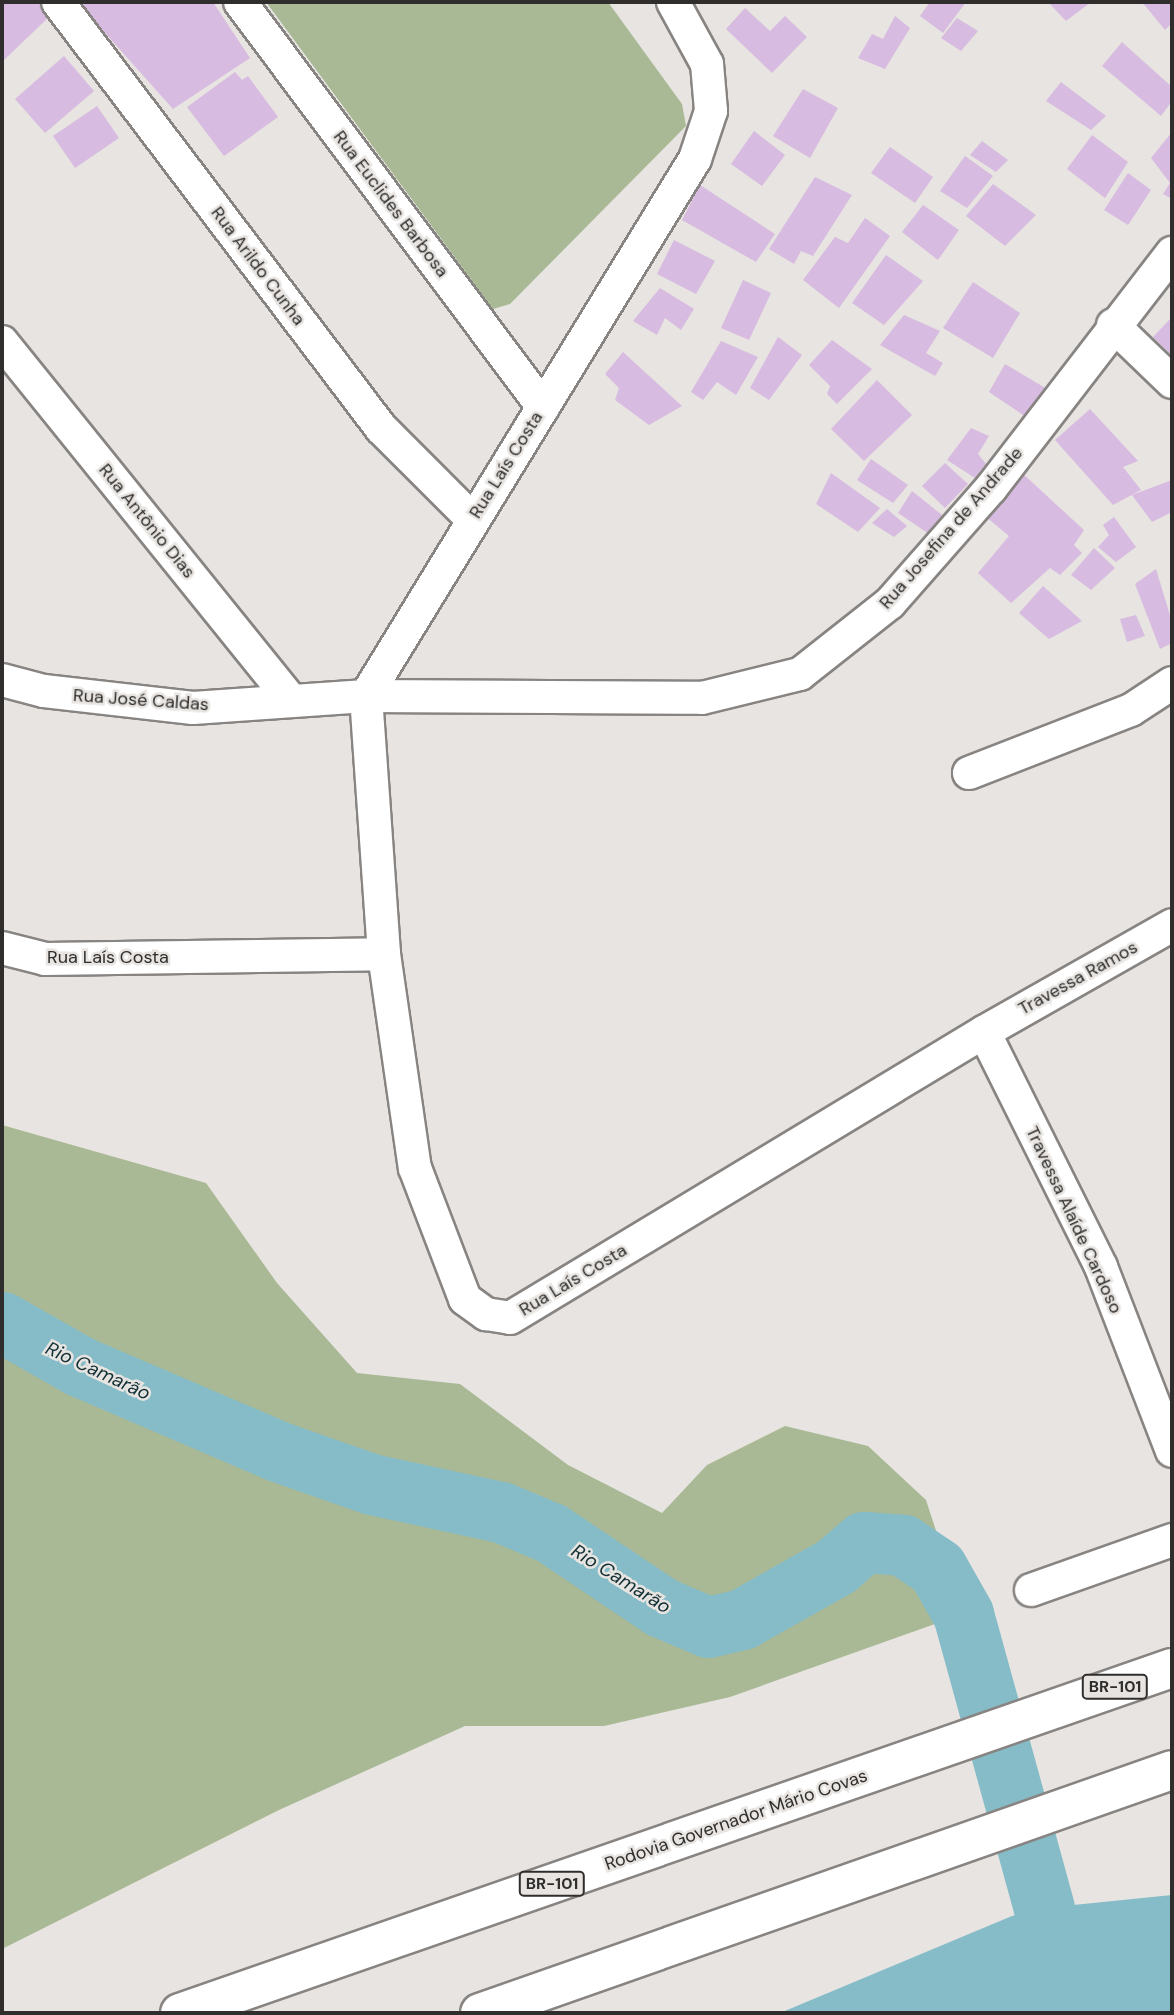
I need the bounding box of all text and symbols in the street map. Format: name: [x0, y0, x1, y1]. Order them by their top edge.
street label: Rua Euclides Barbosa: [329, 126, 453, 282]
street label: Rua Arildo Cunha: [206, 202, 310, 330]
street label: Rua Laís Costa: [465, 408, 547, 522]
street label: Rua Josefina de Andrade: [875, 443, 1027, 613]
street label: Rua Antônio Dias: [94, 459, 200, 583]
street label: Rua José Caldas: [72, 684, 210, 716]
street label: Travessa Ramos: [1015, 936, 1141, 1020]
street label: Rua Laís Costa: [47, 946, 169, 968]
street label: Travessa Alaíde Cardoso: [1021, 1123, 1127, 1317]
street label: Rua Laís Costa: [515, 1239, 631, 1321]
water label: Rio Camarão: [42, 1337, 154, 1405]
water label: Rio Camarão: [567, 1539, 675, 1619]
road number: BR-101: [1082, 1674, 1148, 1700]
street label: Rodovia Governador Mário Covas: [602, 1765, 870, 1875]
road number: BR-101: [519, 1872, 585, 1896]

